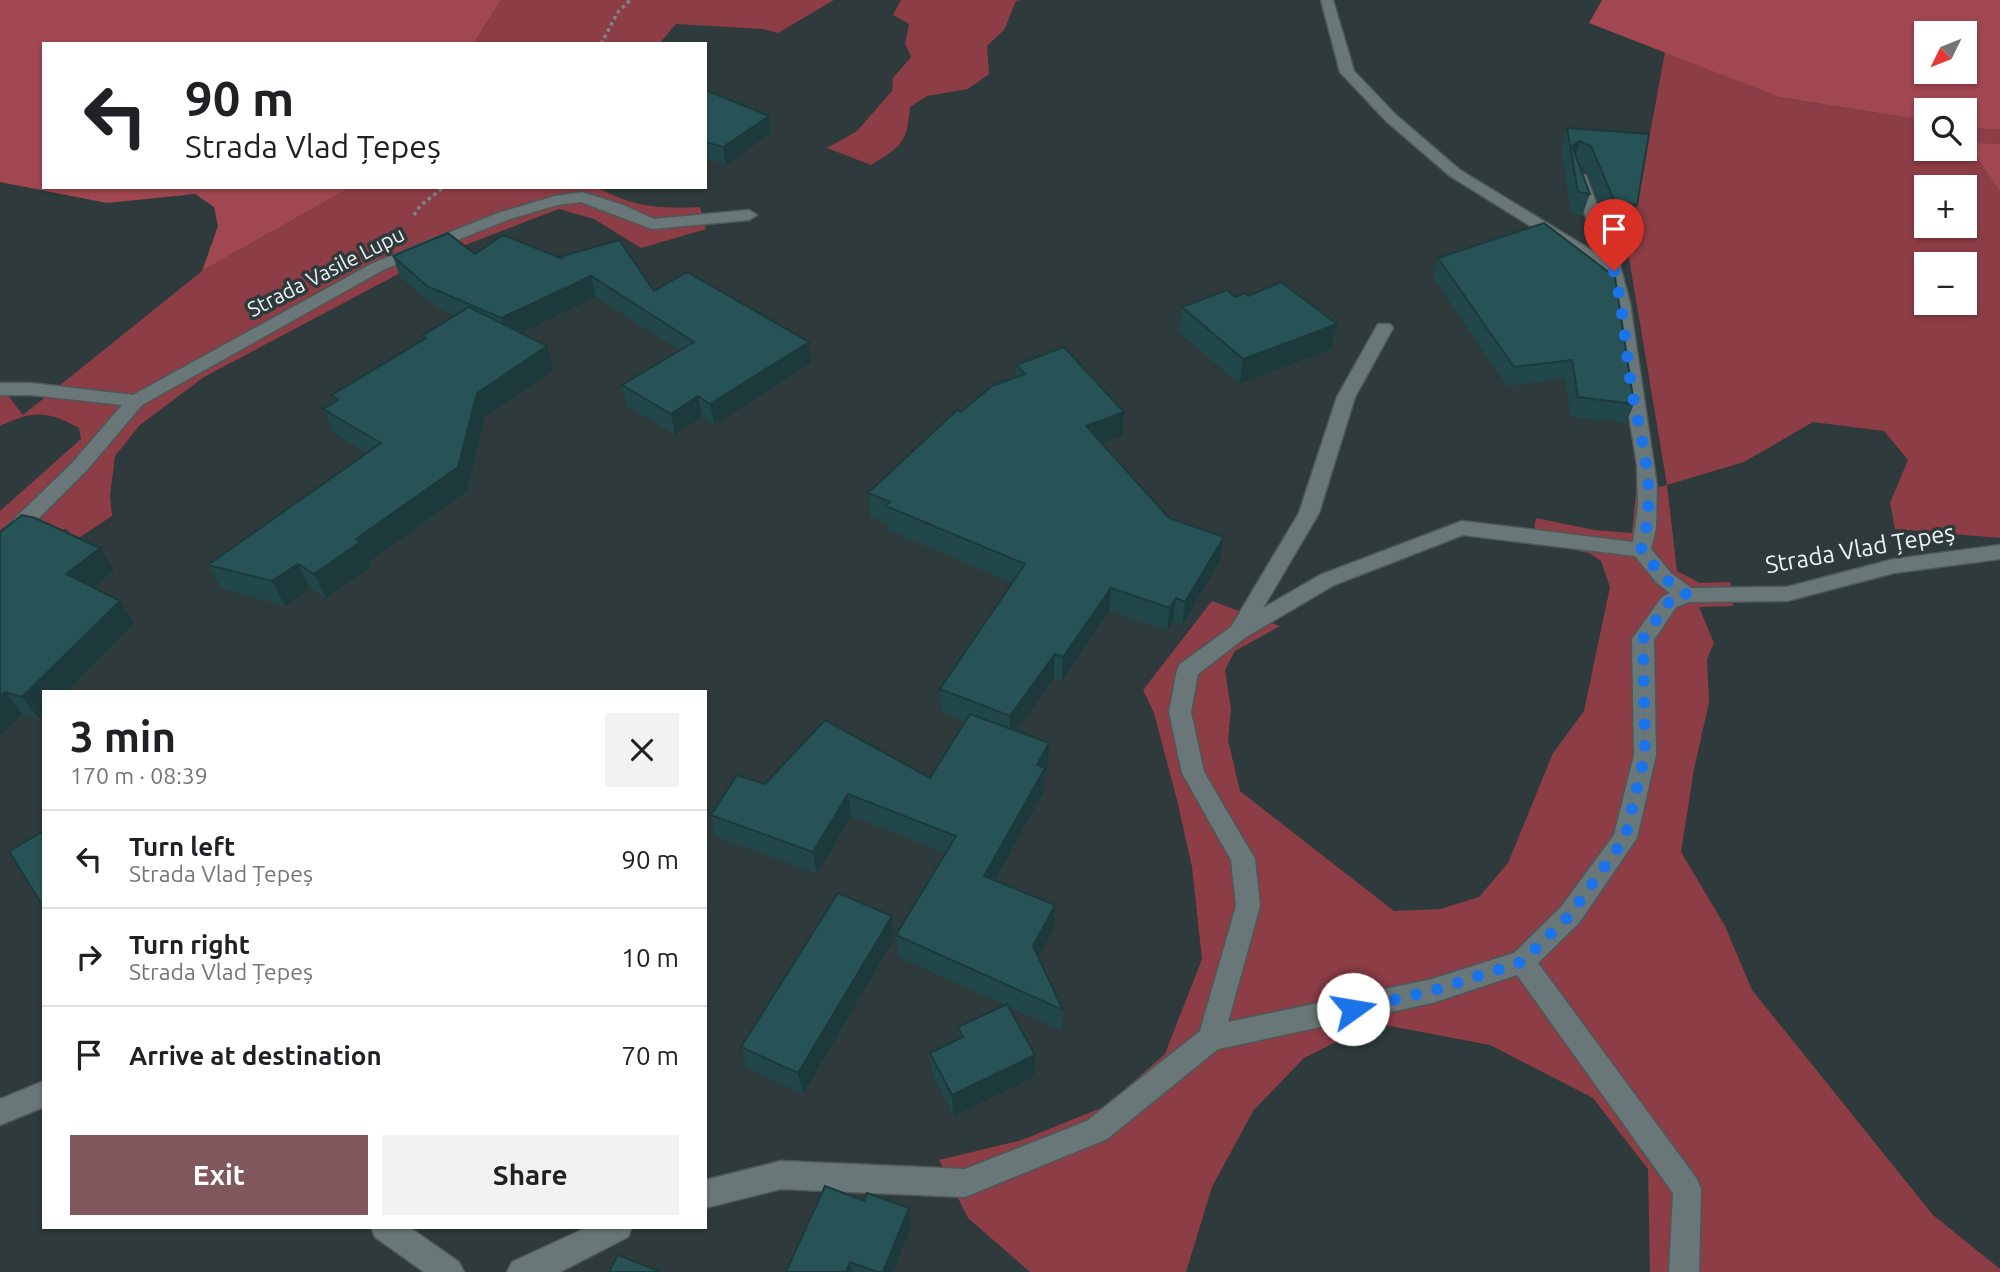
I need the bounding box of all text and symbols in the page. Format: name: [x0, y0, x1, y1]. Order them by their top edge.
north arrow: [1914, 21, 1978, 84]
map controls: [1914, 21, 1977, 315]
icon: left: [70, 70, 161, 161]
text: 90 m: [185, 70, 294, 125]
button: search: [1914, 98, 1977, 161]
text: Strada Vlad Țepeș: [185, 128, 441, 164]
button: +: [1914, 175, 1977, 238]
pin: [1584, 199, 1644, 271]
icon: arrive: [1595, 210, 1633, 248]
street label: Strada Vasile Lupu: [243, 221, 408, 321]
button: −: [1914, 252, 1977, 315]
street label: Strada Vlad Țepeș: [1763, 519, 1957, 578]
text: 3 min: [70, 713, 176, 760]
button: close: [605, 713, 679, 787]
text: 170 m · 08:39: [70, 763, 208, 788]
text: Turn left: [129, 832, 235, 861]
icon: left: [70, 840, 108, 878]
text: 90 m: [621, 845, 679, 874]
text: Strada Vlad Țepeș: [129, 861, 313, 886]
text: Turn right: [129, 930, 250, 959]
icon: right: [70, 938, 108, 976]
text: 10 m: [621, 943, 679, 972]
text: Strada Vlad Țepeș: [129, 959, 313, 984]
position arrow: [1316, 972, 1390, 1046]
icon: arrive: [70, 1036, 108, 1074]
text: Arrive at destination: [129, 1041, 382, 1070]
text: 70 m: [621, 1041, 679, 1070]
button: Exit: [70, 1135, 368, 1215]
button: Share: [382, 1135, 679, 1215]

